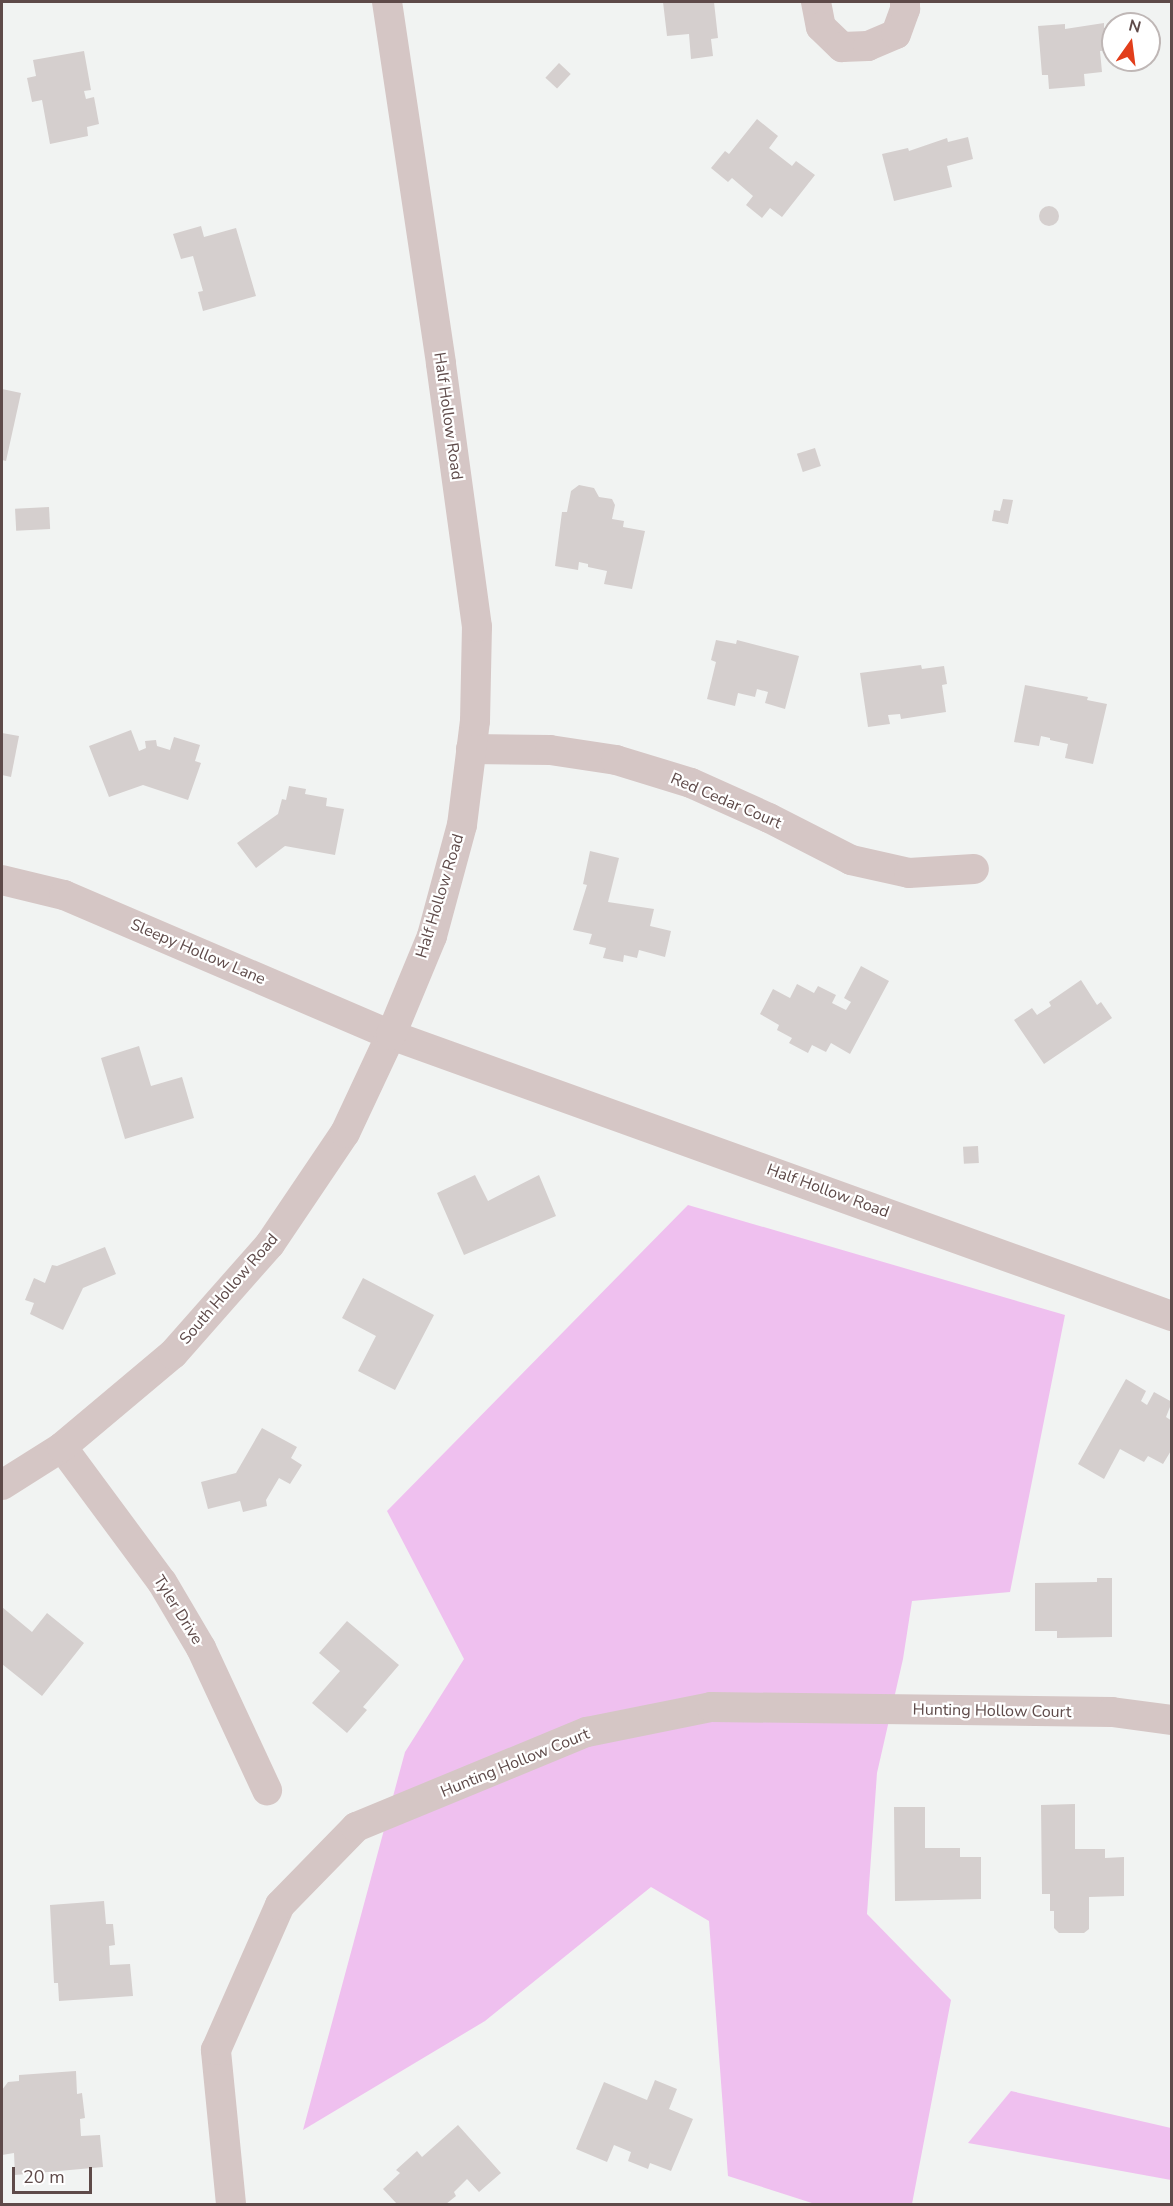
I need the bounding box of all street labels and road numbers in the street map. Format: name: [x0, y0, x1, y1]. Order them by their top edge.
street label: Half Hollow Road: [430, 351, 466, 481]
street label: Red Cedar Court: [668, 769, 784, 833]
street label: Half Hollow Road: [412, 832, 468, 960]
street label: Sleepy Hollow Lane: [128, 915, 268, 989]
street label: Half Hollow Road: [764, 1160, 892, 1222]
street label: South Hollow Road: [176, 1230, 282, 1348]
street label: Tyler Drive: [149, 1572, 207, 1648]
street label: Hunting Hollow Court: [912, 1700, 1072, 1722]
street label: Hunting Hollow Court: [438, 1724, 592, 1802]

